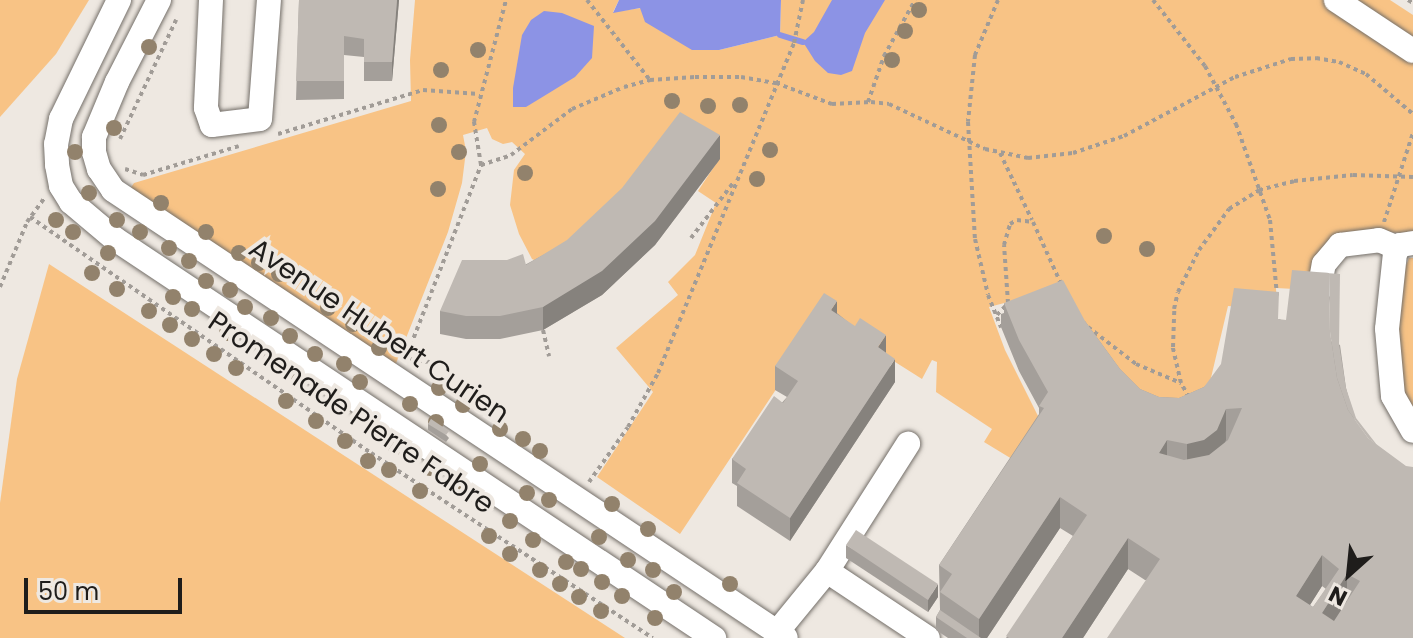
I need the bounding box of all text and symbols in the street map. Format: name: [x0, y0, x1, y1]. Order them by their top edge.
street label: Avenue Hubert Curien: [243, 231, 515, 431]
street label: Promenade Pierre Fabre: [202, 305, 500, 521]
north arrow: [1309, 534, 1389, 614]
scale bar: [28, 562, 186, 612]
text: 50 m: [38, 575, 99, 608]
text: N: [1323, 578, 1352, 613]

